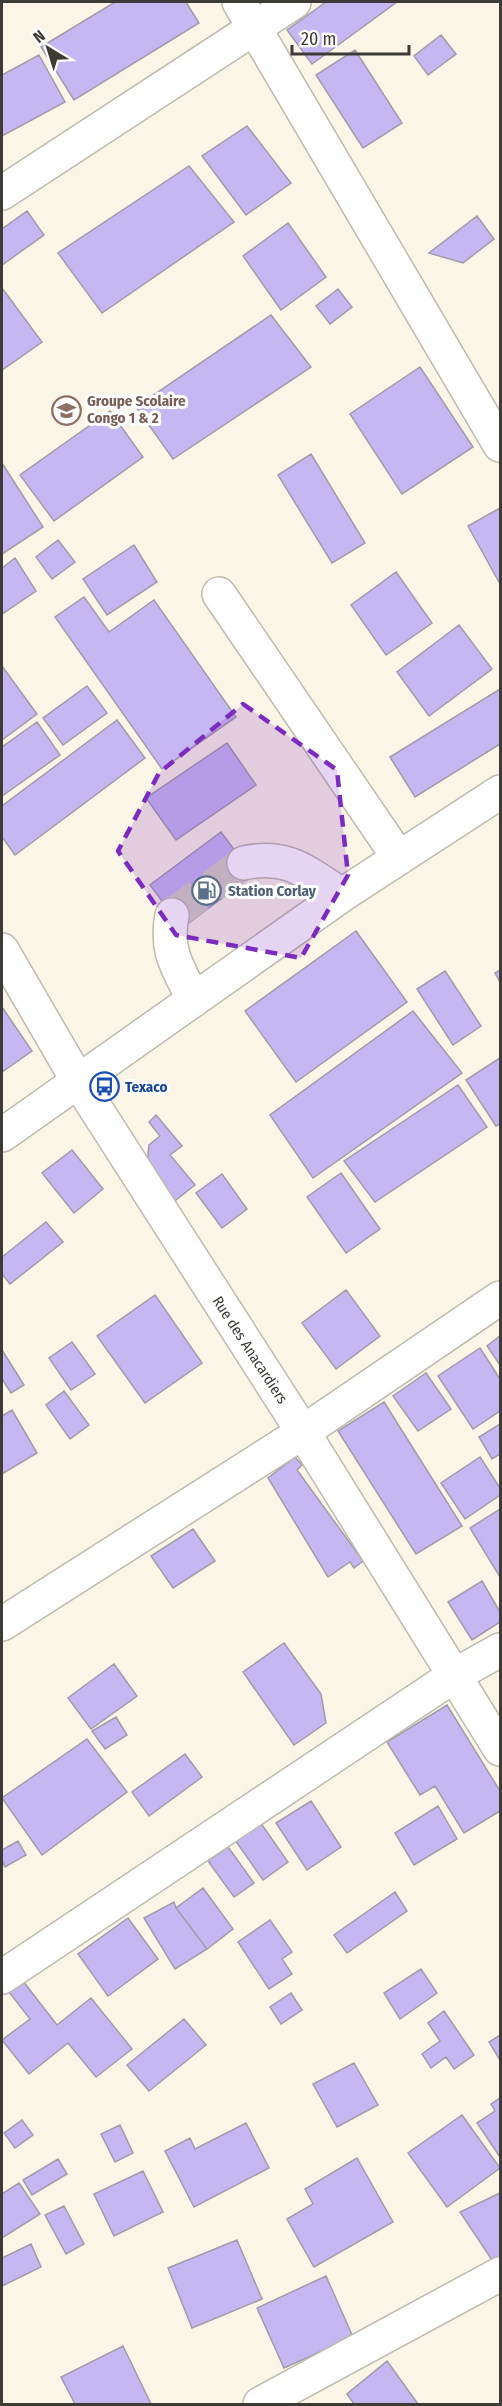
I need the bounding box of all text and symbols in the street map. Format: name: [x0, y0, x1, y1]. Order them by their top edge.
north arrow: [18, 18, 78, 78]
scale bar: [292, 18, 409, 56]
text: N: [29, 26, 49, 47]
text: 20 m: [301, 28, 336, 50]
place label: Groupe Scolaire Congo 1 & 2: [87, 392, 186, 427]
school or university icon: Groupe Scolaire Congo 1 & 2: [50, 394, 82, 426]
fuel station icon: Station Corlay: [191, 875, 223, 907]
place label: Station Corlay: [228, 882, 317, 900]
bus stop icon: Texaco: [88, 1071, 120, 1103]
place label: Texaco: [125, 1078, 167, 1096]
street label: Rue des Anacardiers: [209, 1293, 291, 1407]

